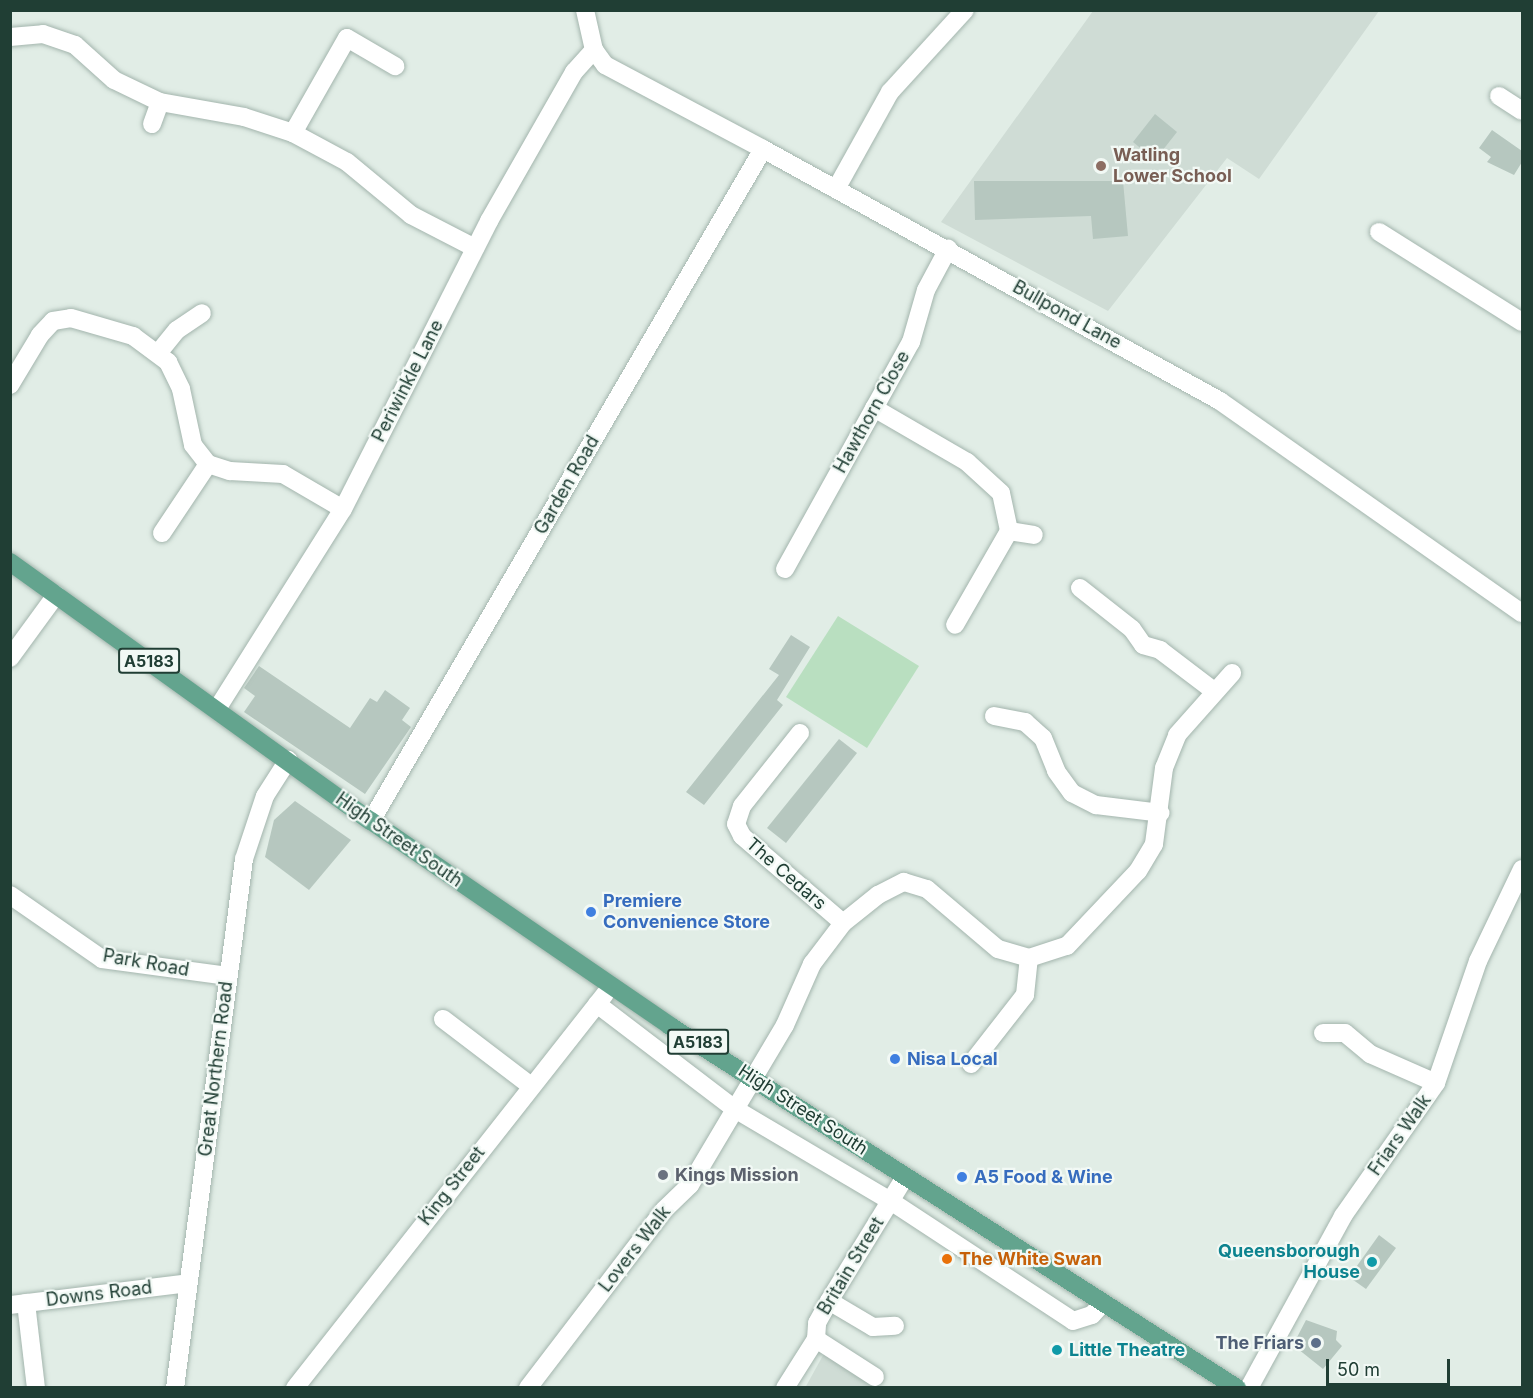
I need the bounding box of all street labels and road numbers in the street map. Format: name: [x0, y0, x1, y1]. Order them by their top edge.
street label: Bullpond Lane: [1009, 276, 1125, 354]
street label: Periwinkle Lane: [368, 316, 448, 446]
street label: Hawthorn Close: [829, 347, 915, 477]
street label: Garden Road: [530, 432, 604, 538]
road number: A5183: [118, 648, 180, 674]
street label: High Street South: [331, 788, 467, 892]
street label: The Cedars: [742, 833, 830, 915]
street label: Park Road: [101, 945, 191, 981]
street label: Great Northern Road: [195, 980, 237, 1158]
road number: A5183: [666, 1029, 730, 1055]
street label: High Street South: [734, 1060, 872, 1160]
street label: Friars Walk: [1364, 1090, 1436, 1180]
street label: King Street: [414, 1142, 490, 1230]
street label: Lovers Walk: [595, 1202, 675, 1296]
street label: Britain Street: [813, 1213, 889, 1319]
street label: Downs Road: [45, 1277, 153, 1311]

